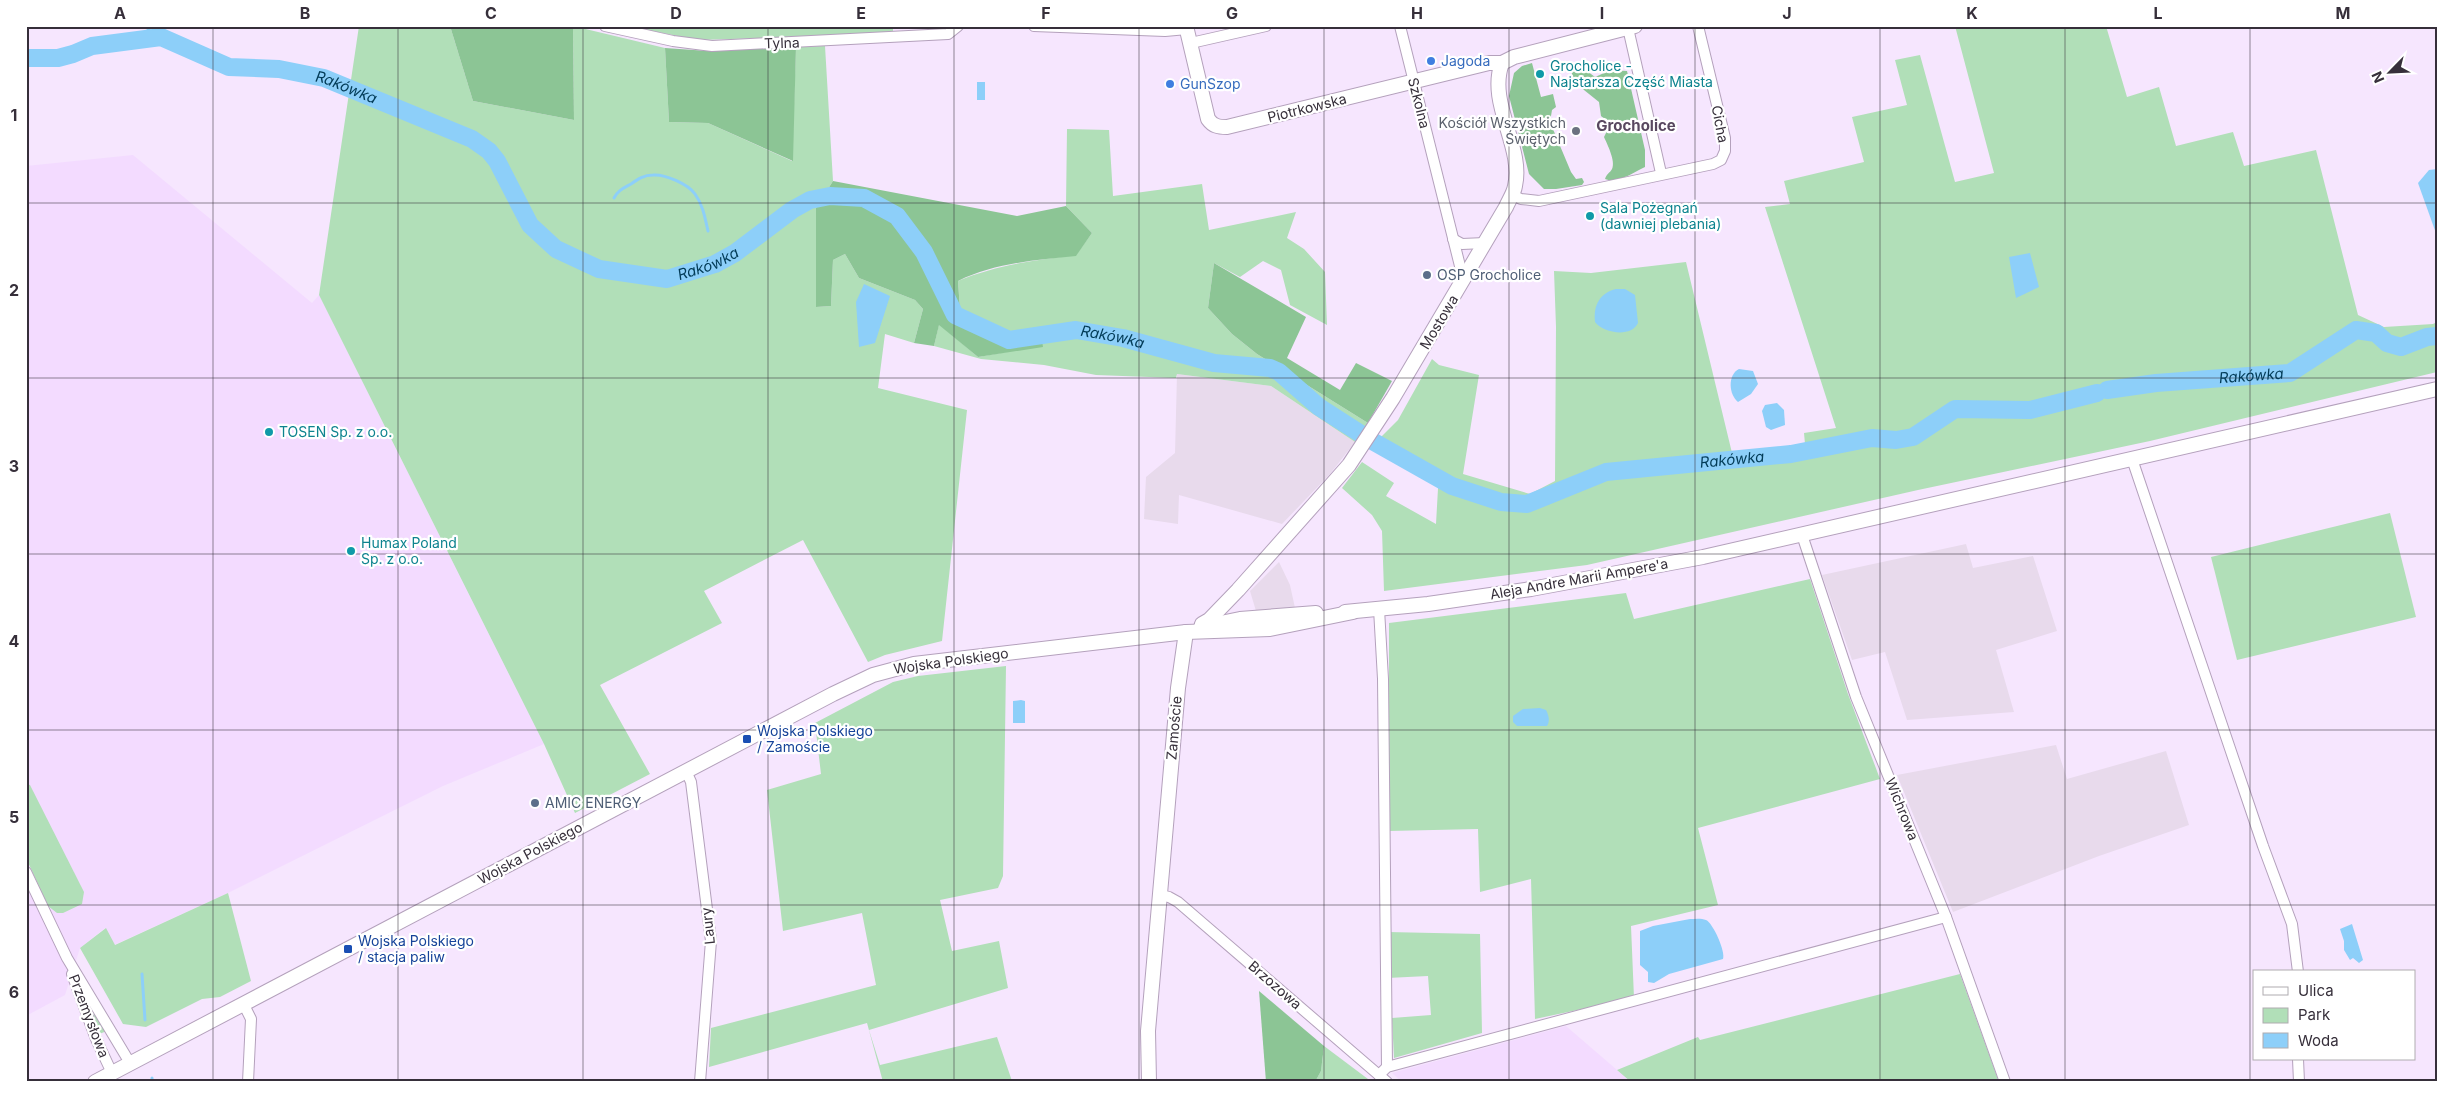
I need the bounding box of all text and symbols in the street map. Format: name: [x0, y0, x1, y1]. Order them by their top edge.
text: A: [114, 3, 126, 23]
text: B: [300, 3, 310, 23]
text: C: [485, 3, 497, 23]
text: D: [670, 3, 682, 23]
text: E: [856, 3, 866, 23]
text: F: [1041, 3, 1051, 23]
text: G: [1226, 3, 1238, 23]
text: H: [1411, 3, 1423, 23]
text: I: [1600, 3, 1604, 23]
text: J: [1782, 3, 1792, 23]
text: K: [1966, 3, 1978, 23]
text: L: [2153, 3, 2163, 23]
text: M: [2336, 3, 2350, 23]
street label: Tylna: [764, 33, 800, 52]
north arrow: [2366, 48, 2416, 98]
place label: Jagoda: [1441, 52, 1490, 69]
marker: Jagoda: [1425, 55, 1437, 67]
place label: Grocholice - Najstarsza Część Miasta: [1550, 57, 1713, 90]
water label: Rakówka: [314, 67, 380, 108]
marker: Grocholice - Najstarsza Część Miasta: [1534, 68, 1546, 80]
text: N: [2368, 69, 2388, 86]
place label: GunSzop: [1180, 75, 1240, 92]
street label: Szkolna: [1405, 76, 1434, 130]
marker: GunSzop: [1164, 78, 1176, 90]
street label: Piotrkowska: [1266, 90, 1348, 126]
street label: Cicha: [1709, 104, 1732, 144]
text: 1: [11, 105, 17, 125]
place label: Kościół Wszystkich Świętych: [1439, 114, 1566, 147]
district label: Grocholice: [1596, 116, 1676, 135]
marker: Kościół Wszystkich Świętych: [1570, 125, 1582, 137]
place label: Sala Pożegnań (dawniej plebania): [1600, 199, 1721, 232]
marker: Sala Pożegnań (dawniej plebania): [1584, 210, 1596, 222]
water label: Rakówka: [675, 243, 742, 284]
place label: OSP Grocholice: [1437, 266, 1541, 283]
marker: OSP Grocholice: [1421, 269, 1433, 281]
text: 2: [9, 280, 19, 300]
street label: Mostowa: [1416, 292, 1461, 352]
water label: Rakówka: [1079, 321, 1147, 352]
water label: Rakówka: [2218, 364, 2284, 387]
place label: TOSEN Sp. z o.o.: [279, 423, 392, 440]
marker: TOSEN Sp. z o.o.: [263, 426, 275, 438]
water label: Rakówka: [1699, 447, 1765, 472]
text: 3: [9, 456, 19, 476]
place label: Humax Poland Sp. z o.o.: [361, 534, 457, 567]
marker: Humax Poland Sp. z o.o.: [345, 545, 357, 557]
street label: Aleja Andre Marii Ampere'a: [1489, 554, 1669, 603]
text: 4: [9, 631, 20, 651]
street label: Wojska Polskiego: [892, 644, 1010, 677]
street label: Zamoście: [1162, 695, 1185, 761]
place label: Wojska Polskiego / Zamoście: [757, 722, 873, 755]
marker: Wojska Polskiego / Zamoście: [741, 733, 753, 745]
street label: Wichrowa: [1882, 775, 1923, 843]
place label: AMIC ENERGY: [545, 794, 642, 811]
marker: AMIC ENERGY: [529, 797, 541, 809]
text: 5: [9, 807, 19, 827]
street label: Wojska Polskiego: [475, 818, 585, 887]
street label: Laury: [697, 906, 718, 946]
place label: Wojska Polskiego / stacja paliw: [358, 932, 474, 965]
marker: Wojska Polskiego / stacja paliw: [342, 943, 354, 955]
street label: Brzozowa: [1245, 957, 1305, 1012]
legend: [2253, 970, 2416, 1060]
street label: Przemysłowa: [66, 972, 113, 1060]
text: Ulica: [2298, 981, 2334, 1000]
text: 6: [9, 982, 19, 1002]
text: Park: [2298, 1005, 2331, 1024]
text: Woda: [2298, 1031, 2339, 1050]

